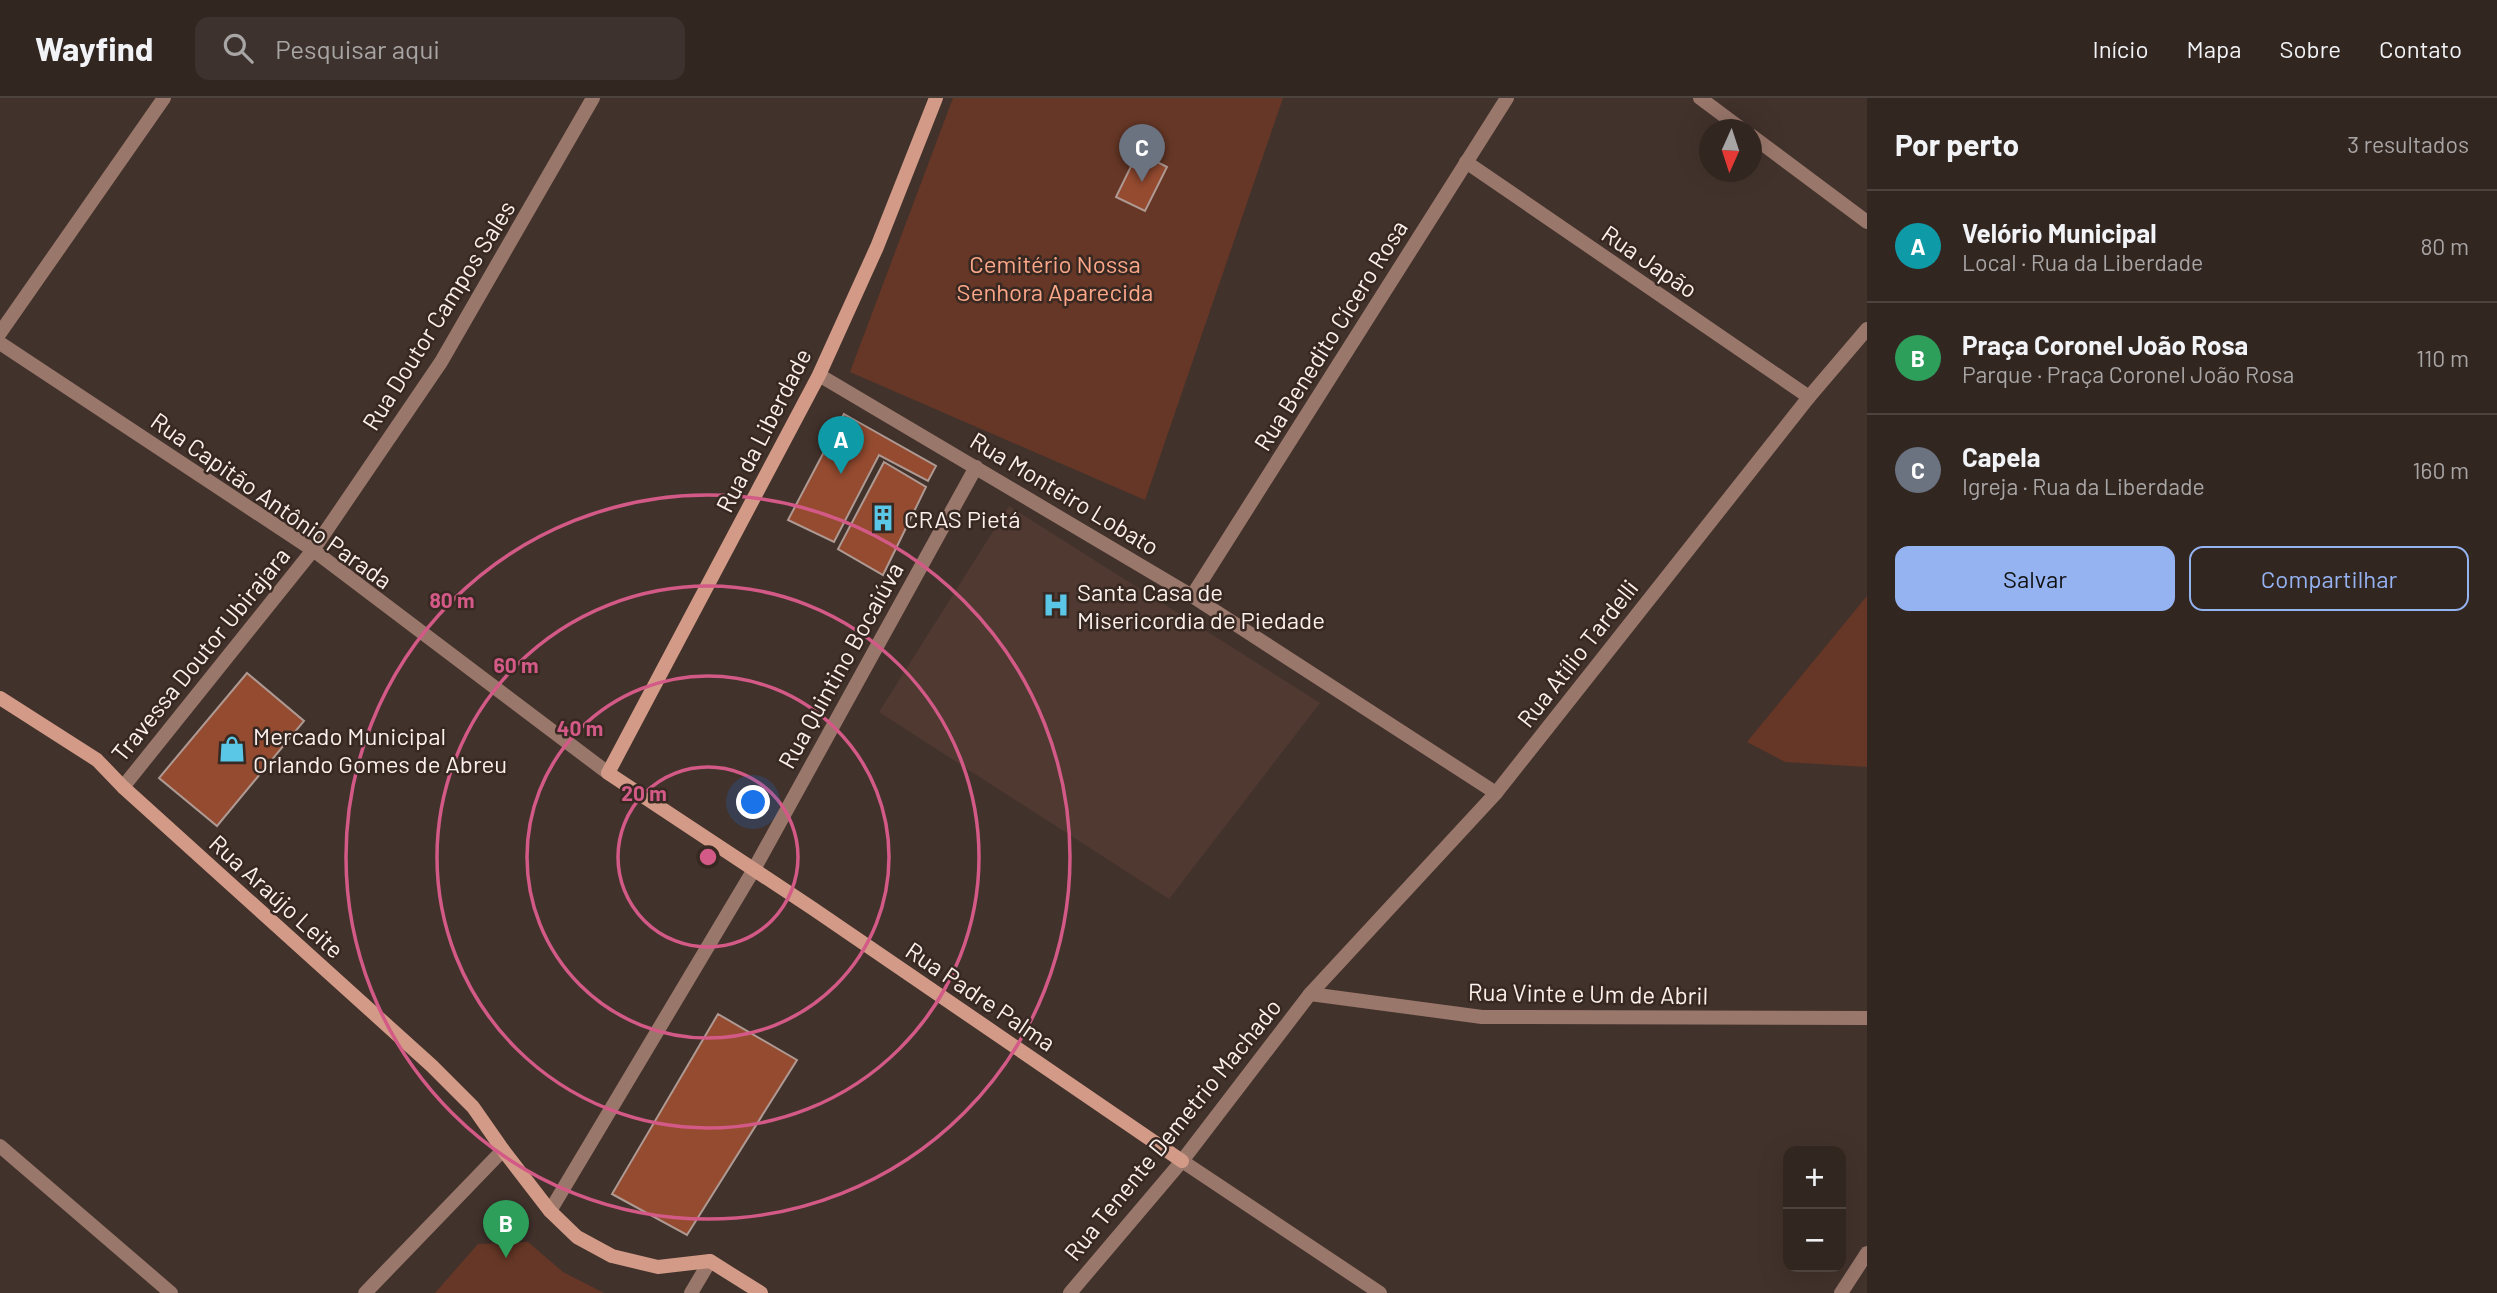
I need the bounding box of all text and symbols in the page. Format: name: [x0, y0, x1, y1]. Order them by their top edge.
search box: [195, 17, 685, 80]
text: Wayfind: [35, 28, 153, 68]
icon: search: [219, 29, 257, 67]
text: Pesquisar aqui: [275, 33, 440, 64]
text: Início: [2093, 34, 2149, 63]
text: Mapa: [2187, 34, 2241, 63]
text: Sobre: [2279, 34, 2341, 63]
text: Contato: [2379, 34, 2462, 63]
north arrow: [1699, 119, 1762, 182]
pin: C: [1119, 124, 1165, 182]
text: Por perto: [1895, 126, 2019, 162]
text: 3 resultados: [2347, 130, 2469, 158]
street label: Rua Doutor Campos Sales: [355, 195, 521, 435]
street label: Rua Benedito Cícero Rosa: [1247, 214, 1413, 456]
text: Velório Municipal: [1962, 217, 2157, 248]
street label: Rua Japão: [1597, 218, 1703, 304]
text: A: [1910, 232, 1926, 260]
text: 80 m: [2420, 232, 2469, 260]
text: Local · Rua da Liberdade: [1962, 248, 2203, 276]
park label: Cemitério Nossa Senhora Aparecida: [957, 249, 1153, 306]
text: Praça Coronel João Rosa: [1962, 329, 2248, 360]
street label: Rua da Liberdade: [709, 343, 817, 517]
text: B: [1911, 344, 1925, 372]
text: 110 m: [2416, 344, 2469, 372]
text: Parque · Praça Coronel João Rosa: [1962, 360, 2294, 388]
street label: Rua Capitão Antônio Parada: [146, 406, 398, 594]
pin: A: [818, 416, 864, 474]
street label: Rua Monteiro Lobato: [965, 425, 1165, 561]
text: Capela: [1962, 441, 2040, 472]
text: C: [1911, 456, 1925, 484]
text: 160 m: [2412, 456, 2469, 484]
text: Igreja · Rua da Liberdade: [1962, 472, 2205, 500]
building icon: CRAS Pietá: [868, 503, 898, 533]
place label: CRAS Pietá: [904, 504, 1021, 533]
street label: Travessa Doutor Ubirajara: [105, 541, 295, 767]
button: Salvar: [1895, 546, 2175, 611]
button: Compartilhar: [2189, 546, 2469, 611]
street label: Rua Quintino Bocaiúva: [771, 557, 909, 773]
street label: Rua Atílio Tardelli: [1510, 573, 1644, 733]
place label: Santa Casa de Misericordia de Piedade: [1077, 577, 1325, 634]
text: 80 m: [429, 587, 475, 612]
hospital icon: Santa Casa de Misericordia de Piedade: [1041, 590, 1071, 620]
text: 60 m: [494, 652, 538, 677]
text: 40 m: [557, 715, 603, 740]
place label: Mercado Municipal Orlando Gomes de Abreu: [253, 721, 507, 778]
shop icon: Mercado Municipal Orlando Gomes de Abreu: [217, 734, 247, 764]
text: 20 m: [621, 780, 667, 805]
your location: [736, 785, 770, 819]
street label: Rua Araújo Leite: [204, 828, 350, 964]
centre of rings: [696, 845, 720, 869]
street label: Rua Padre Palma: [901, 935, 1061, 1057]
street label: Rua Vinte e Um de Abril: [1468, 976, 1708, 1010]
street label: Rua Tenente Demetrio Machado: [1057, 992, 1287, 1266]
map controls: [1783, 1146, 1846, 1272]
button: +: [1783, 1146, 1846, 1209]
pin: B: [483, 1200, 529, 1258]
button: −: [1783, 1209, 1846, 1272]

